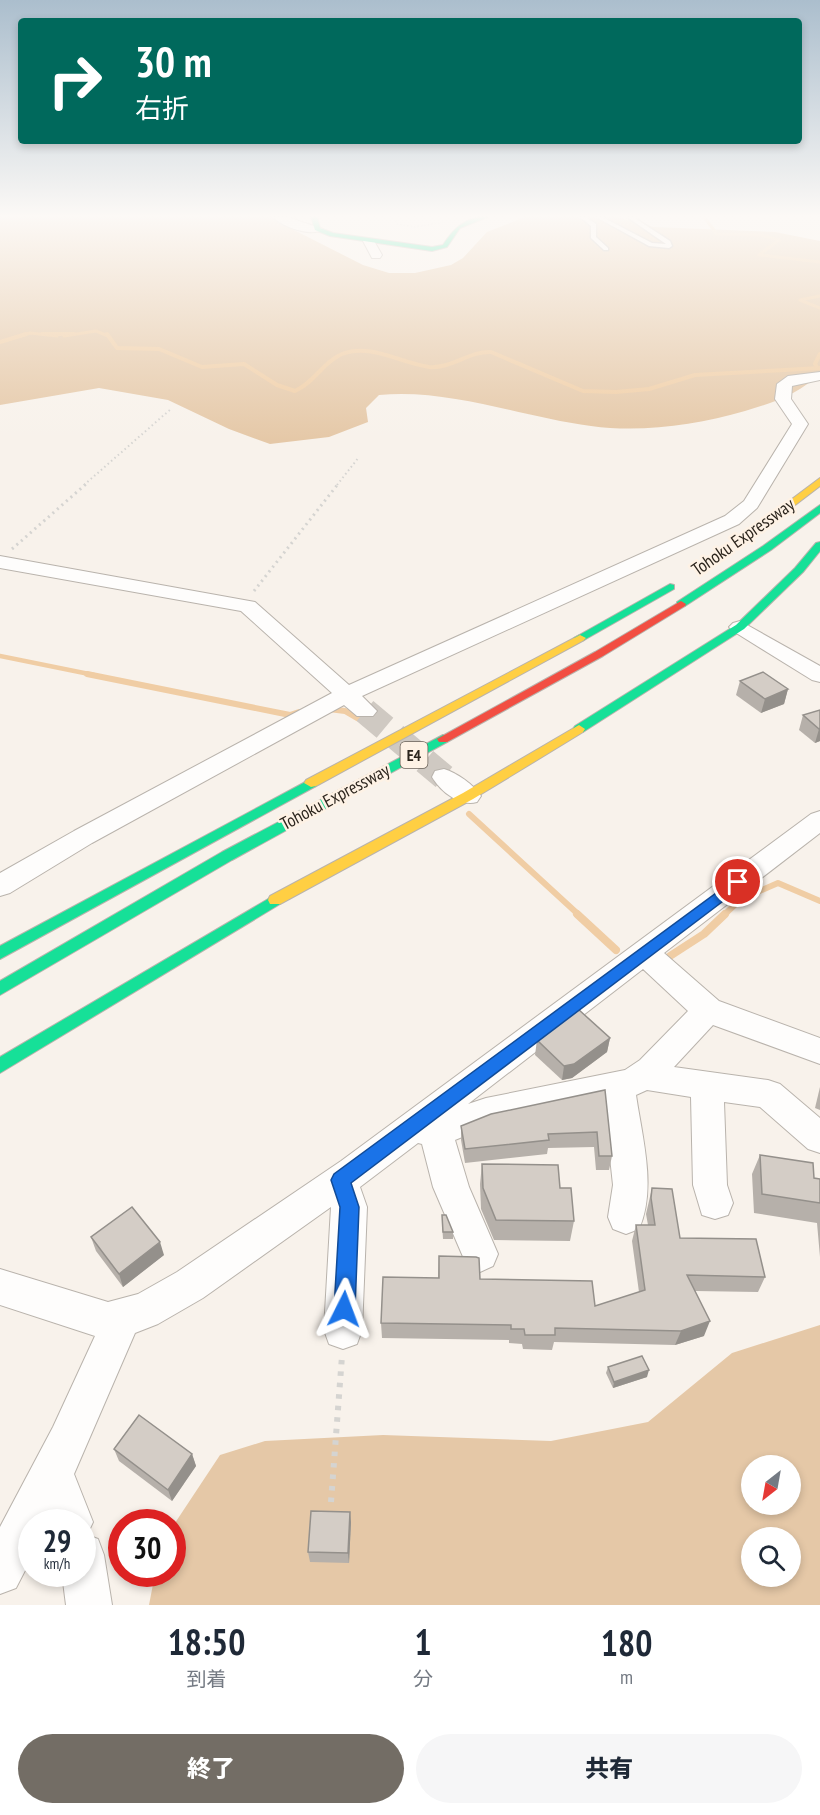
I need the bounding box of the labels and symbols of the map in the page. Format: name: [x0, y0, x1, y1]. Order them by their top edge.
street label: Tohoku Expressway: [687, 493, 799, 581]
road number: E4: [400, 742, 428, 768]
street label: Tohoku Expressway: [276, 758, 394, 835]
pin: [712, 856, 763, 907]
position arrow: [312, 1277, 376, 1341]
north arrow: [741, 1455, 801, 1515]
speed limit sign: 30: [108, 1509, 186, 1587]

